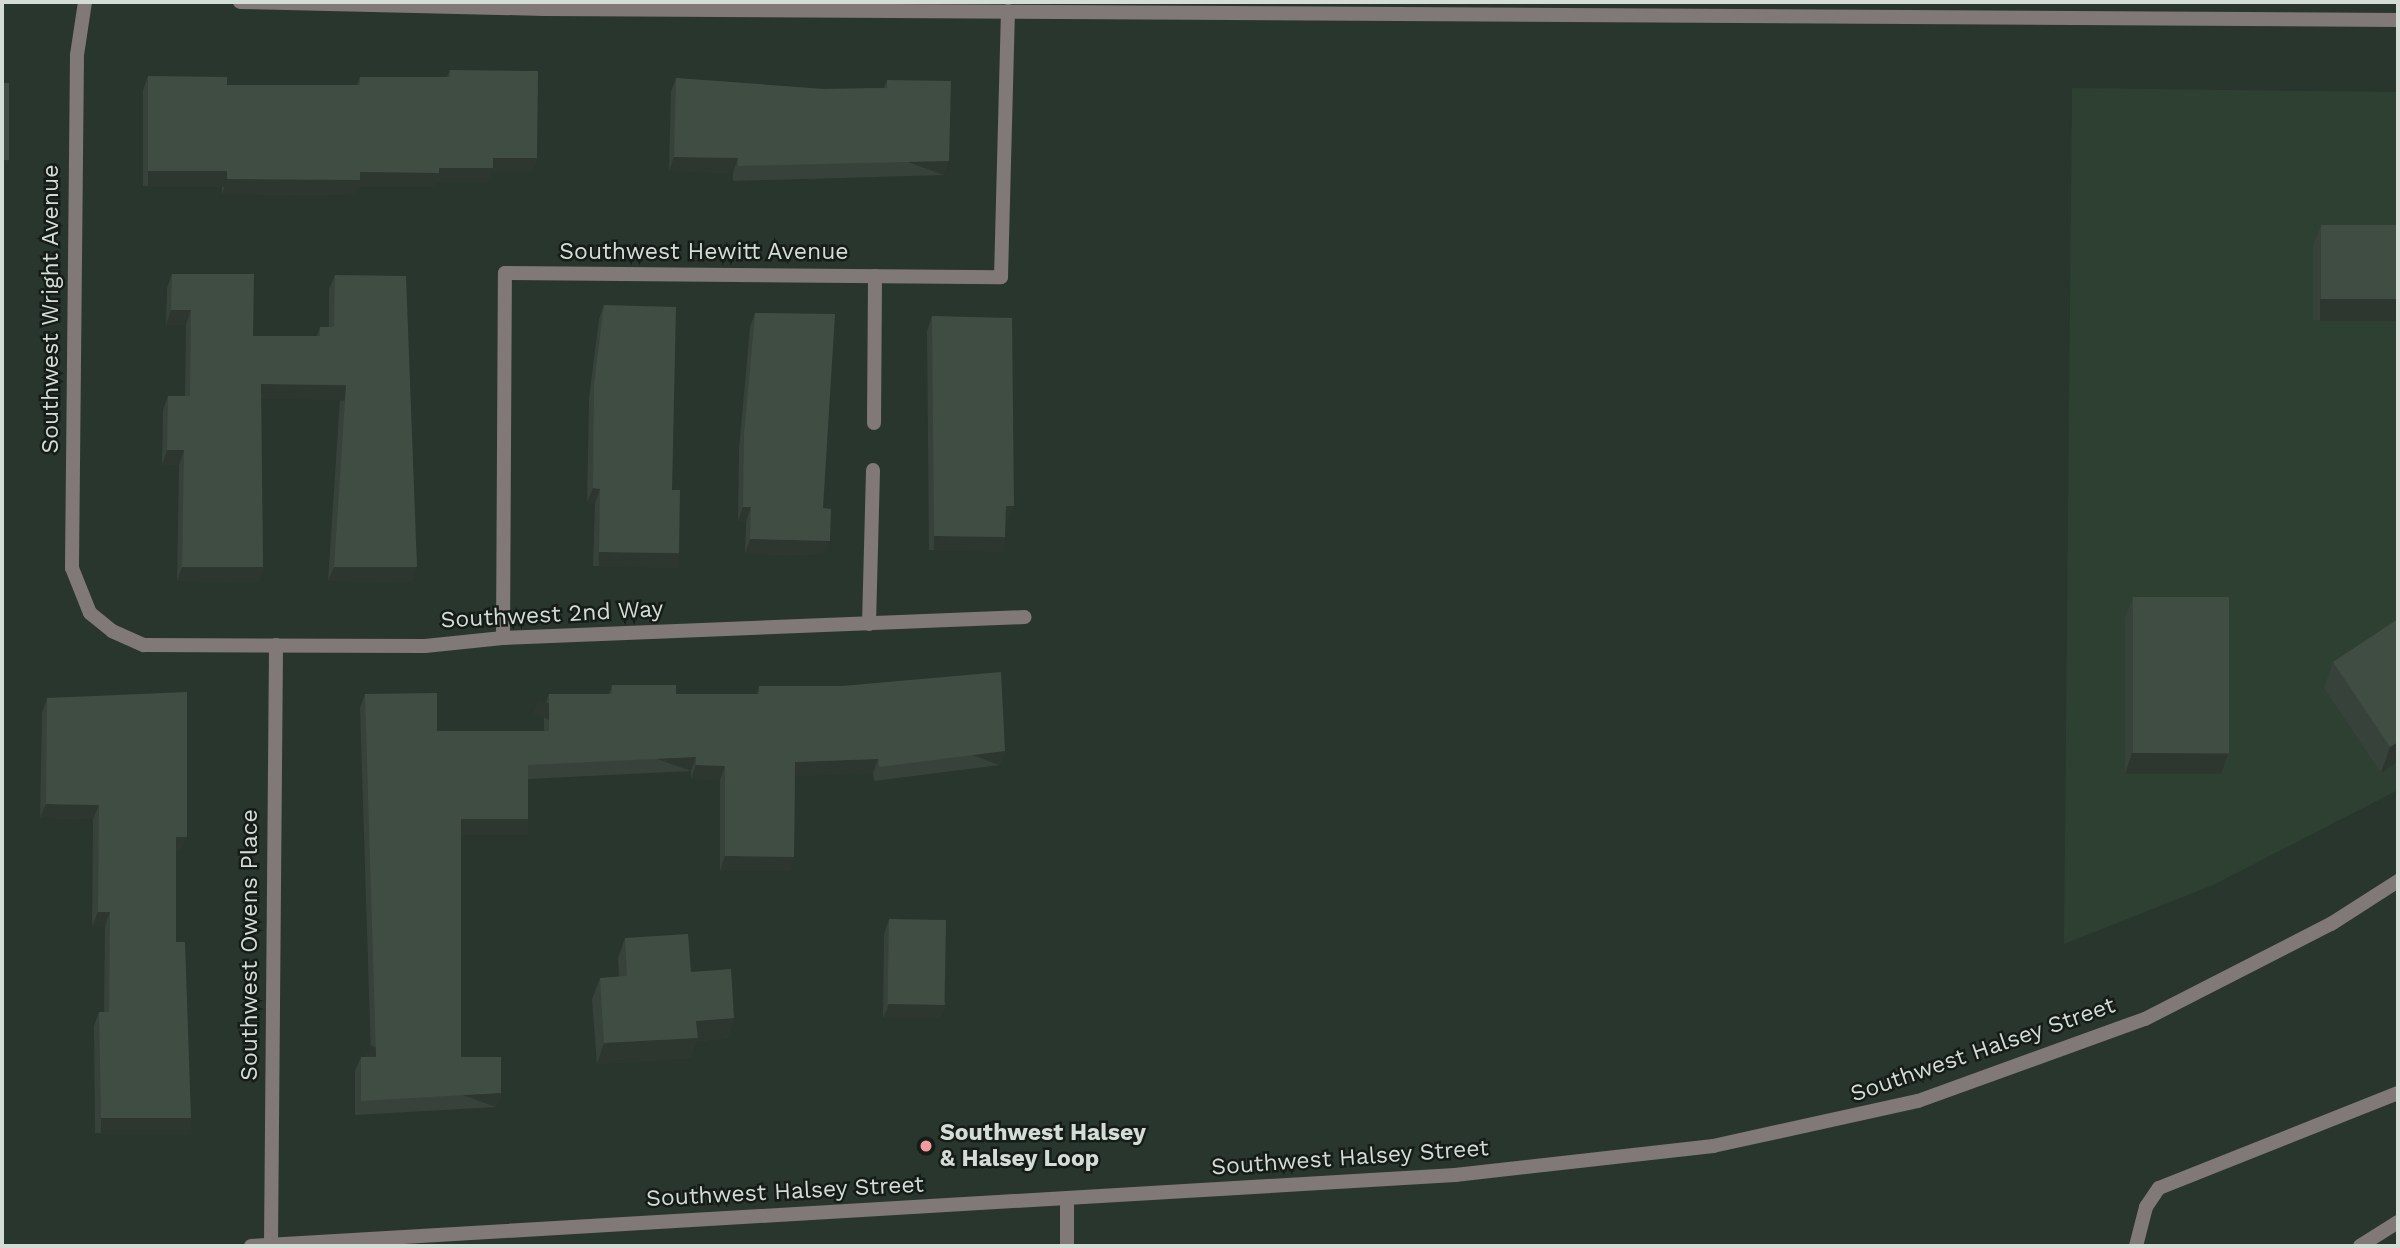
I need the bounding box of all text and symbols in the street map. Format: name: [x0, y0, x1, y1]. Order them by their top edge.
street label: Southwest Wright Avenue: [37, 164, 65, 454]
street label: Southwest Hewitt Avenue: [559, 238, 849, 266]
street label: Southwest 2nd Way: [440, 595, 664, 635]
street label: Southwest Owens Place: [236, 809, 264, 1081]
street label: Southwest Halsey Street: [1847, 992, 2119, 1108]
place label: Southwest Halsey & Halsey Loop: [940, 1119, 1146, 1173]
street label: Southwest Halsey Street: [1210, 1135, 1490, 1181]
marker: Southwest Halsey & Halsey Loop: [918, 1138, 934, 1154]
street label: Southwest Halsey Street: [645, 1171, 925, 1213]

